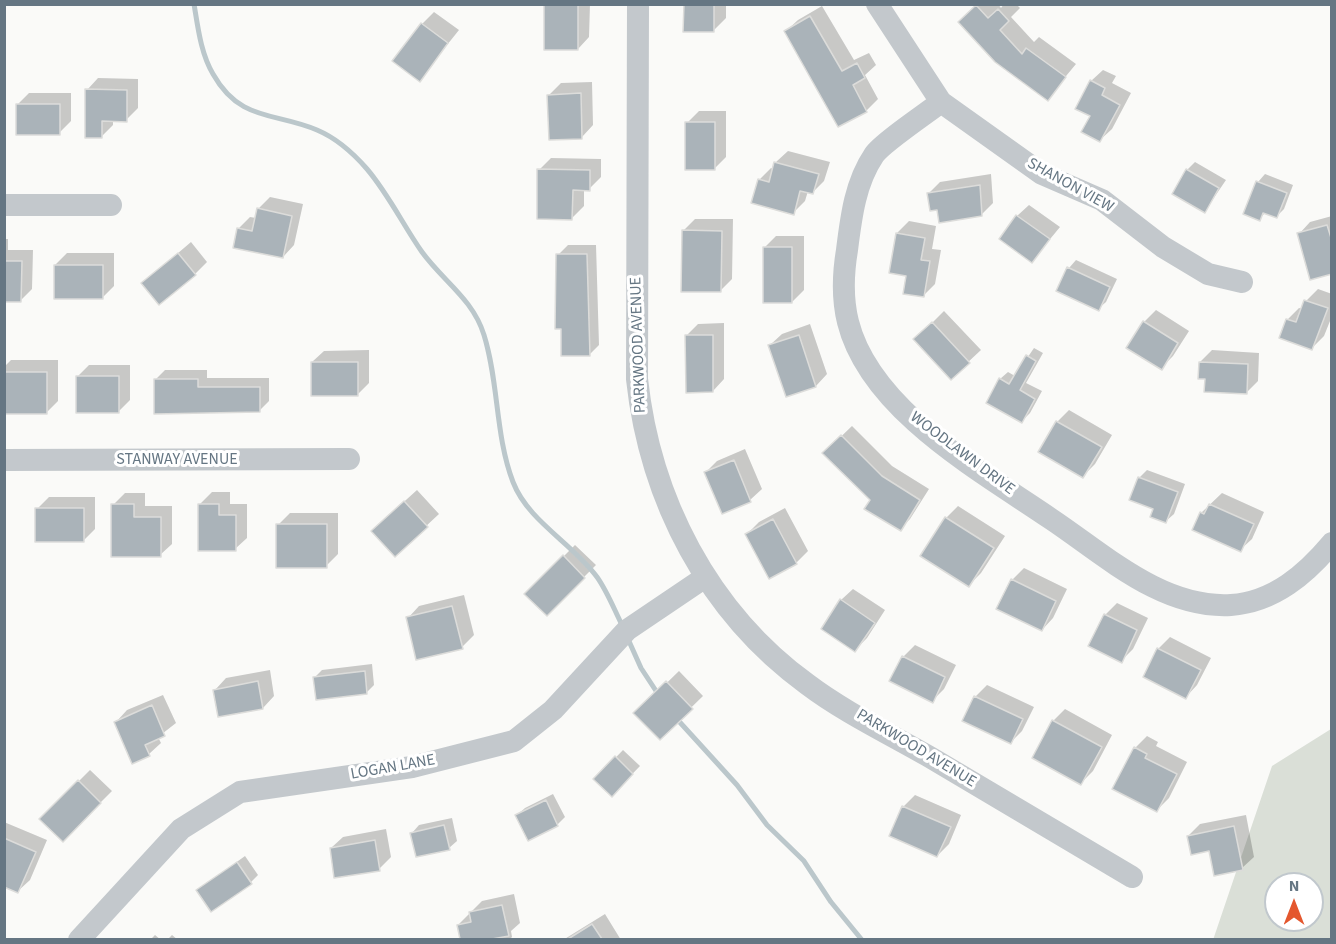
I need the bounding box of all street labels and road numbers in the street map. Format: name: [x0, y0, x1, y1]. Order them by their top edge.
street label: SHANON VIEW: [1024, 154, 1116, 218]
street label: PARKWOOD AVENUE: [627, 277, 651, 413]
street label: WOODLAWN DRIVE: [906, 408, 1018, 500]
street label: STANWAY AVENUE: [116, 450, 238, 470]
street label: PARKWOOD AVENUE: [853, 706, 979, 792]
street label: LOGAN LANE: [349, 751, 437, 785]

